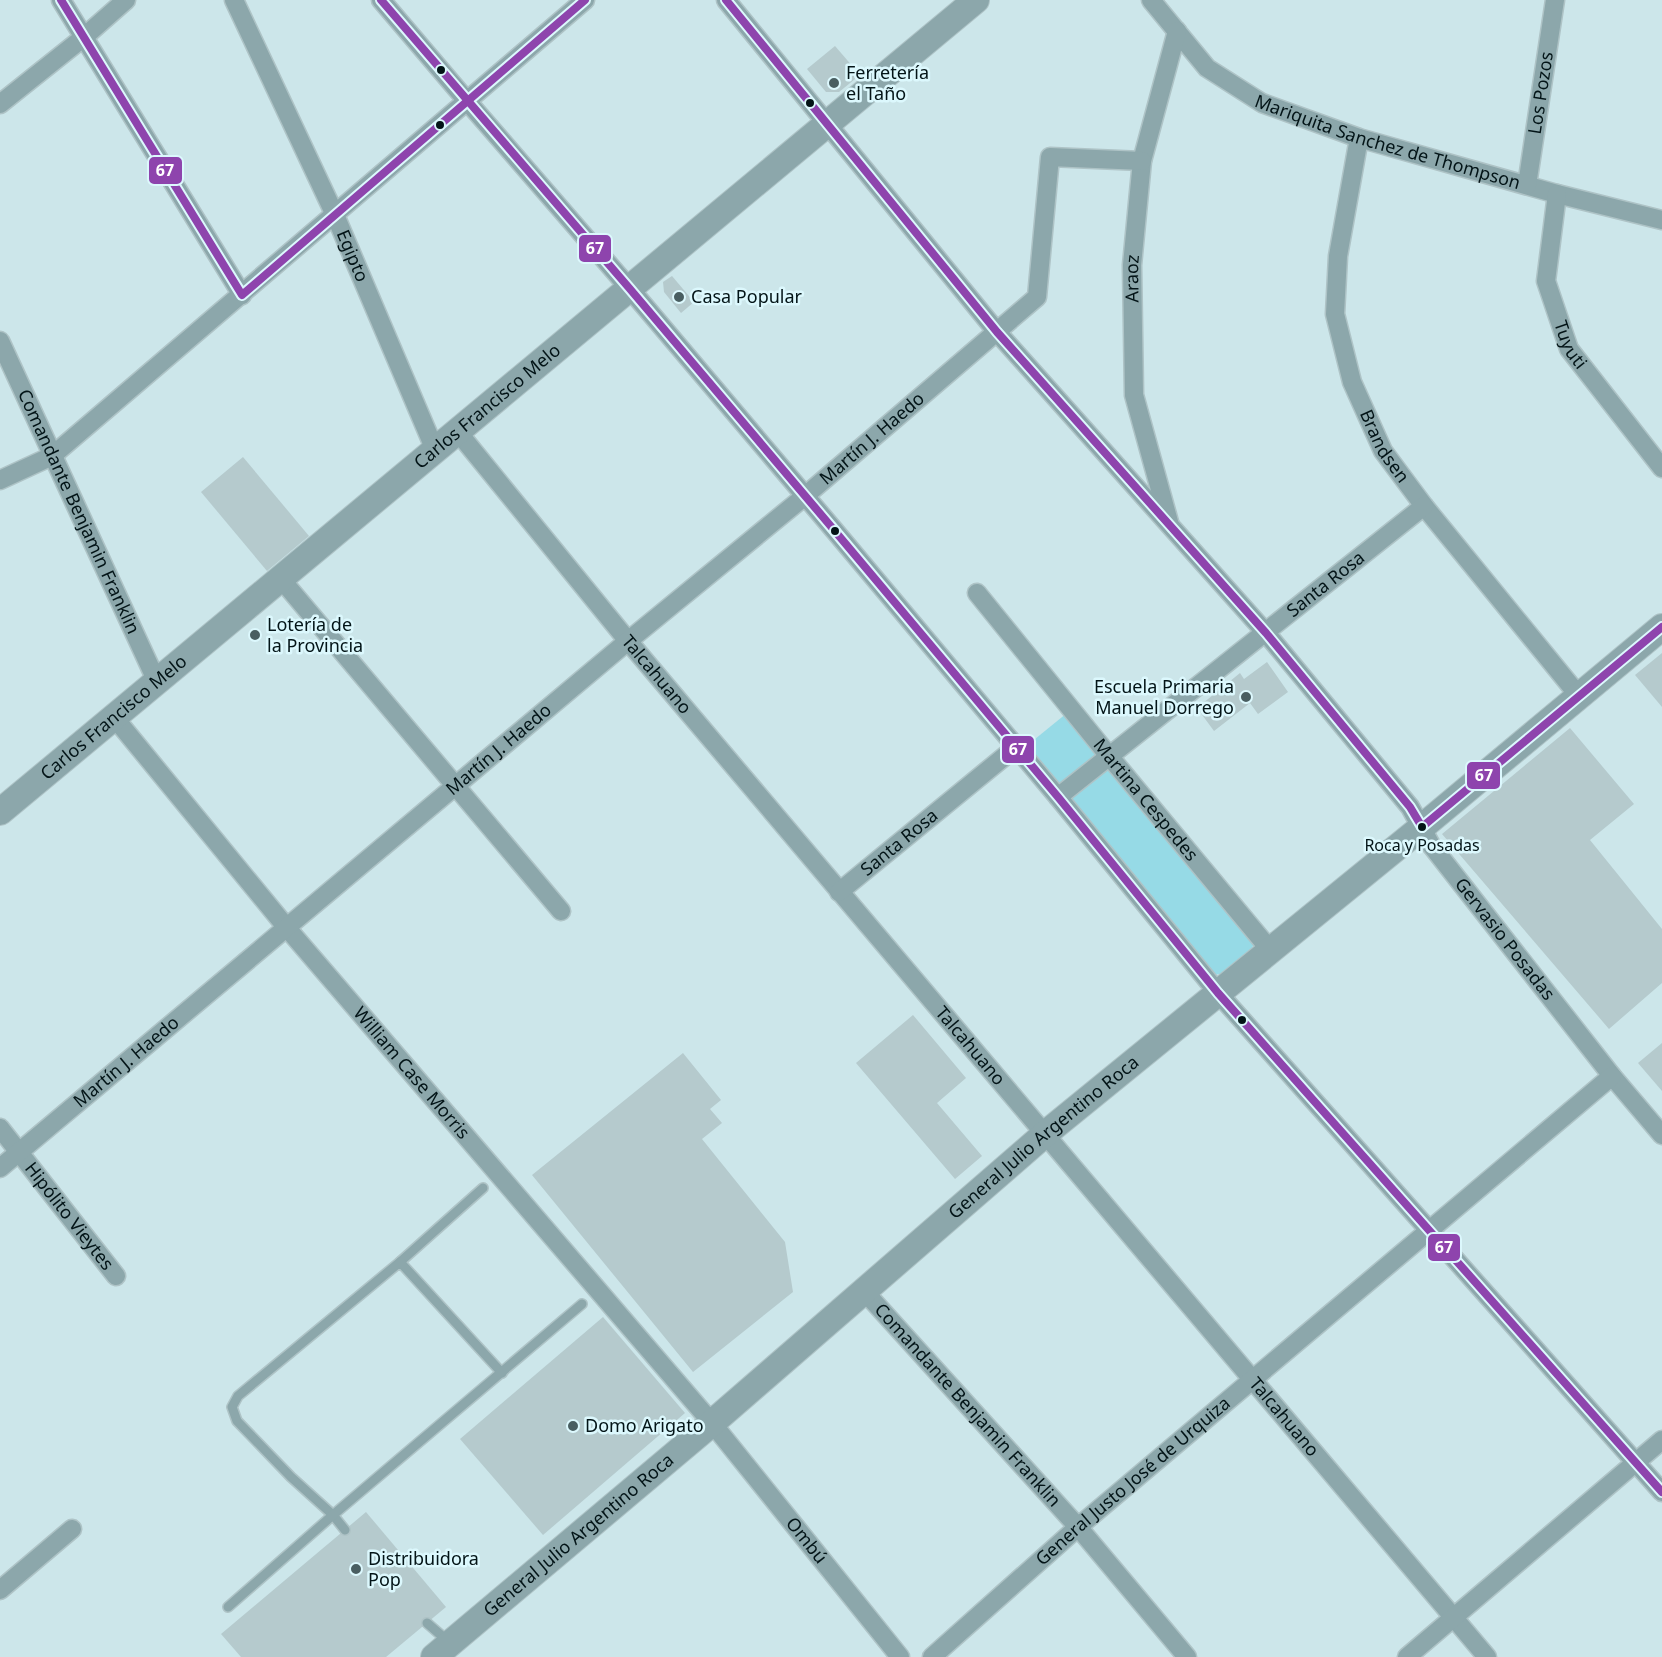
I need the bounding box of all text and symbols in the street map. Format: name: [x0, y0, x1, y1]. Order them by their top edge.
street label: Los Pozos: [1522, 50, 1558, 136]
place label: Ferretería el Taño: [846, 60, 929, 105]
unlabelled marker: [435, 64, 447, 76]
marker: Ferretería el Taño: [827, 76, 841, 90]
street label: Mariquita Sanchez de Thompson: [1252, 88, 1523, 194]
unlabelled marker: [804, 97, 816, 109]
unlabelled marker: [434, 119, 446, 131]
line badge: 67: [148, 156, 183, 185]
text: 67: [156, 159, 174, 181]
street label: Egipto: [332, 226, 375, 285]
line badge: 67: [578, 234, 612, 263]
text: 67: [586, 237, 604, 259]
street label: Araoz: [1119, 254, 1144, 303]
place label: Casa Popular: [691, 284, 803, 308]
marker: Casa Popular: [672, 290, 686, 304]
street label: Tuyuti: [1549, 317, 1593, 373]
street label: Carlos Francisco Melo: [408, 338, 565, 474]
street label: Comandante Benjamin Franklin: [13, 385, 146, 638]
street label: Martín J. Haedo: [814, 386, 929, 489]
street label: Brandsen: [1355, 405, 1415, 487]
unlabelled marker: [829, 525, 841, 537]
street label: Santa Rosa: [1281, 545, 1369, 622]
place label: Lotería de la Provincia: [267, 612, 363, 657]
marker: Lotería de la Provincia: [248, 628, 262, 642]
street label: Talcahuano: [617, 630, 698, 719]
street label: Carlos Francisco Melo: [35, 649, 191, 785]
place label: Escuela Primaria Manuel Dorrego: [1094, 674, 1234, 719]
marker: Escuela Primaria Manuel Dorrego: [1239, 690, 1253, 704]
street label: Martín J. Haedo: [440, 698, 556, 800]
street label: Martina Cespedes: [1089, 733, 1204, 866]
line badge: 67: [1001, 735, 1035, 764]
text: 67: [1009, 738, 1027, 760]
line badge: 67: [1466, 761, 1501, 790]
text: 67: [1475, 764, 1493, 786]
street label: Santa Rosa: [855, 803, 942, 881]
marker: Roca y Posadas: [1416, 821, 1428, 833]
place label: Roca y Posadas: [1364, 834, 1480, 856]
street label: Gervasio Posadas: [1450, 872, 1561, 1005]
street label: William Case Morris: [349, 1001, 476, 1144]
street label: Talcahuano: [931, 1001, 1011, 1090]
street label: Martín J. Haedo: [68, 1010, 184, 1112]
unlabelled marker: [1236, 1014, 1248, 1026]
street label: General Julio Argentino Roca: [943, 1050, 1143, 1224]
street label: Hipólito Vieytes: [20, 1157, 120, 1275]
line badge: 67: [1427, 1233, 1461, 1262]
text: 67: [1435, 1236, 1453, 1258]
street label: Comandante Benjamin Franklin: [870, 1298, 1067, 1511]
street label: Talcahuano: [1245, 1372, 1325, 1461]
street label: General Justo José de Urquiza: [1030, 1391, 1235, 1570]
place label: Domo Arigato: [585, 1413, 704, 1437]
marker: Domo Arigato: [566, 1419, 580, 1433]
street label: General Julio Argentino Roca: [478, 1447, 678, 1622]
street label: Ombú: [781, 1512, 833, 1568]
place label: Distribuidora Pop: [368, 1546, 479, 1591]
marker: Distribuidora Pop: [349, 1562, 363, 1576]

